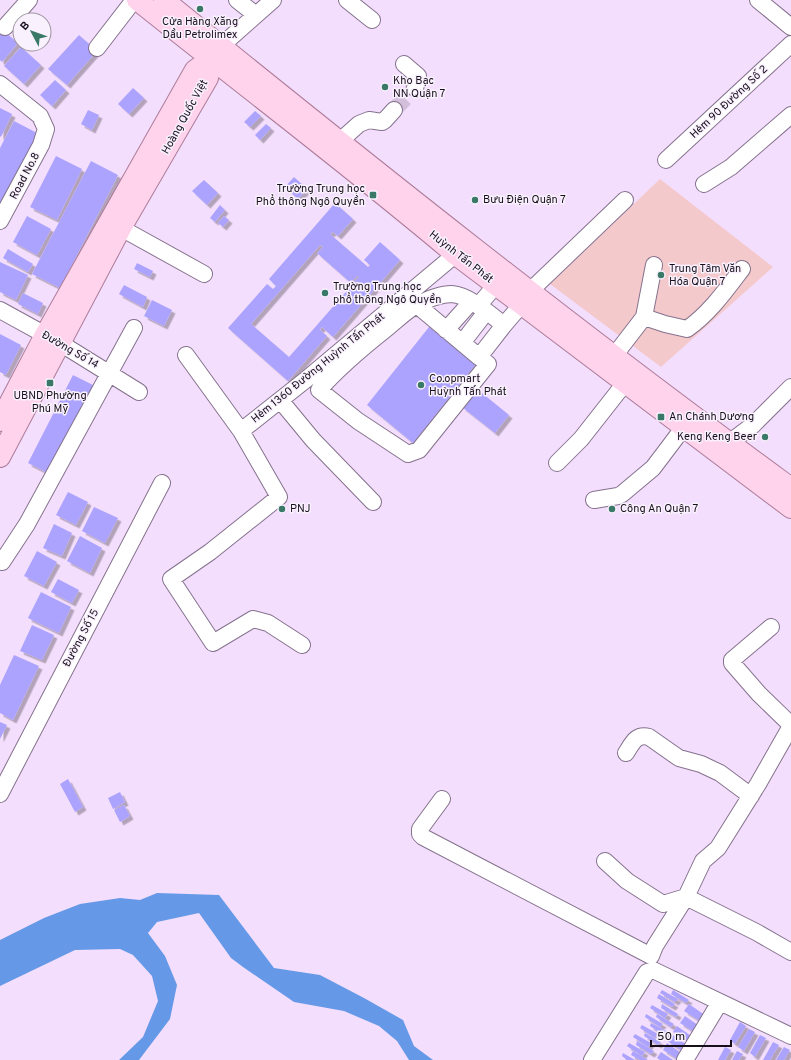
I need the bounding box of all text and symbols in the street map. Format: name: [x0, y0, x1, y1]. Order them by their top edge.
marker: Cửa Hàng Xăng Dầu Petrolimex: [195, 4, 205, 14]
north arrow: [12, 12, 52, 52]
place label: Cửa Hàng Xăng Dầu Petrolimex: [162, 15, 238, 42]
text: B: [17, 19, 33, 34]
street label: Hẻm 90 Đường Số 2: [687, 62, 771, 142]
place label: Kho Bạc NN Quận 7: [393, 74, 445, 101]
street label: Hoàng Quốc Việt: [159, 77, 211, 157]
marker: Kho Bạc NN Quận 7: [380, 82, 390, 92]
street label: Road No.8: [7, 150, 43, 202]
place label: Trường Trung học Phổ thông Ngô Quyền: [256, 182, 365, 209]
marker: Trường Trung học Phổ thông Ngô Quyền: [368, 190, 378, 200]
place label: Bưu Điện Quận 7: [483, 193, 566, 207]
marker: Bưu Điện Quận 7: [470, 195, 480, 205]
street label: Huỳnh Tấn Phát: [426, 228, 496, 286]
place label: Trung Tâm Văn Hóa Quận 7: [669, 262, 741, 289]
marker: Trung Tâm Văn Hóa Quận 7: [656, 270, 666, 280]
place label: Trường Trung học phổ thông Ngô Quyền: [333, 280, 441, 307]
marker: Trường Trung học phổ thông Ngô Quyền: [320, 288, 330, 298]
street label: Hẻm 1360 Đường Huỳnh Tấn Phát: [248, 310, 388, 426]
street label: Đường Số 14: [39, 328, 101, 372]
place label: Co.opmart Huỳnh Tấn Phát: [429, 372, 507, 399]
marker: UBND Phường Phú Mỹ: [45, 378, 55, 388]
marker: Co.opmart Huỳnh Tấn Phát: [416, 380, 426, 390]
place label: UBND Phường Phú Mỹ: [13, 389, 87, 416]
place label: An Chánh Dương: [669, 410, 754, 424]
marker: An Chánh Dương: [656, 412, 666, 422]
place label: Keng Keng Beer: [677, 430, 758, 444]
marker: Keng Keng Beer: [760, 432, 770, 442]
place label: PNJ: [290, 502, 311, 516]
place label: Công An Quận 7: [620, 502, 699, 516]
marker: PNJ: [277, 504, 287, 514]
marker: Công An Quận 7: [607, 504, 617, 514]
street label: Đường Số 15: [60, 606, 102, 669]
scale bar: [651, 1022, 731, 1048]
text: 50 m: [657, 1029, 685, 1045]

